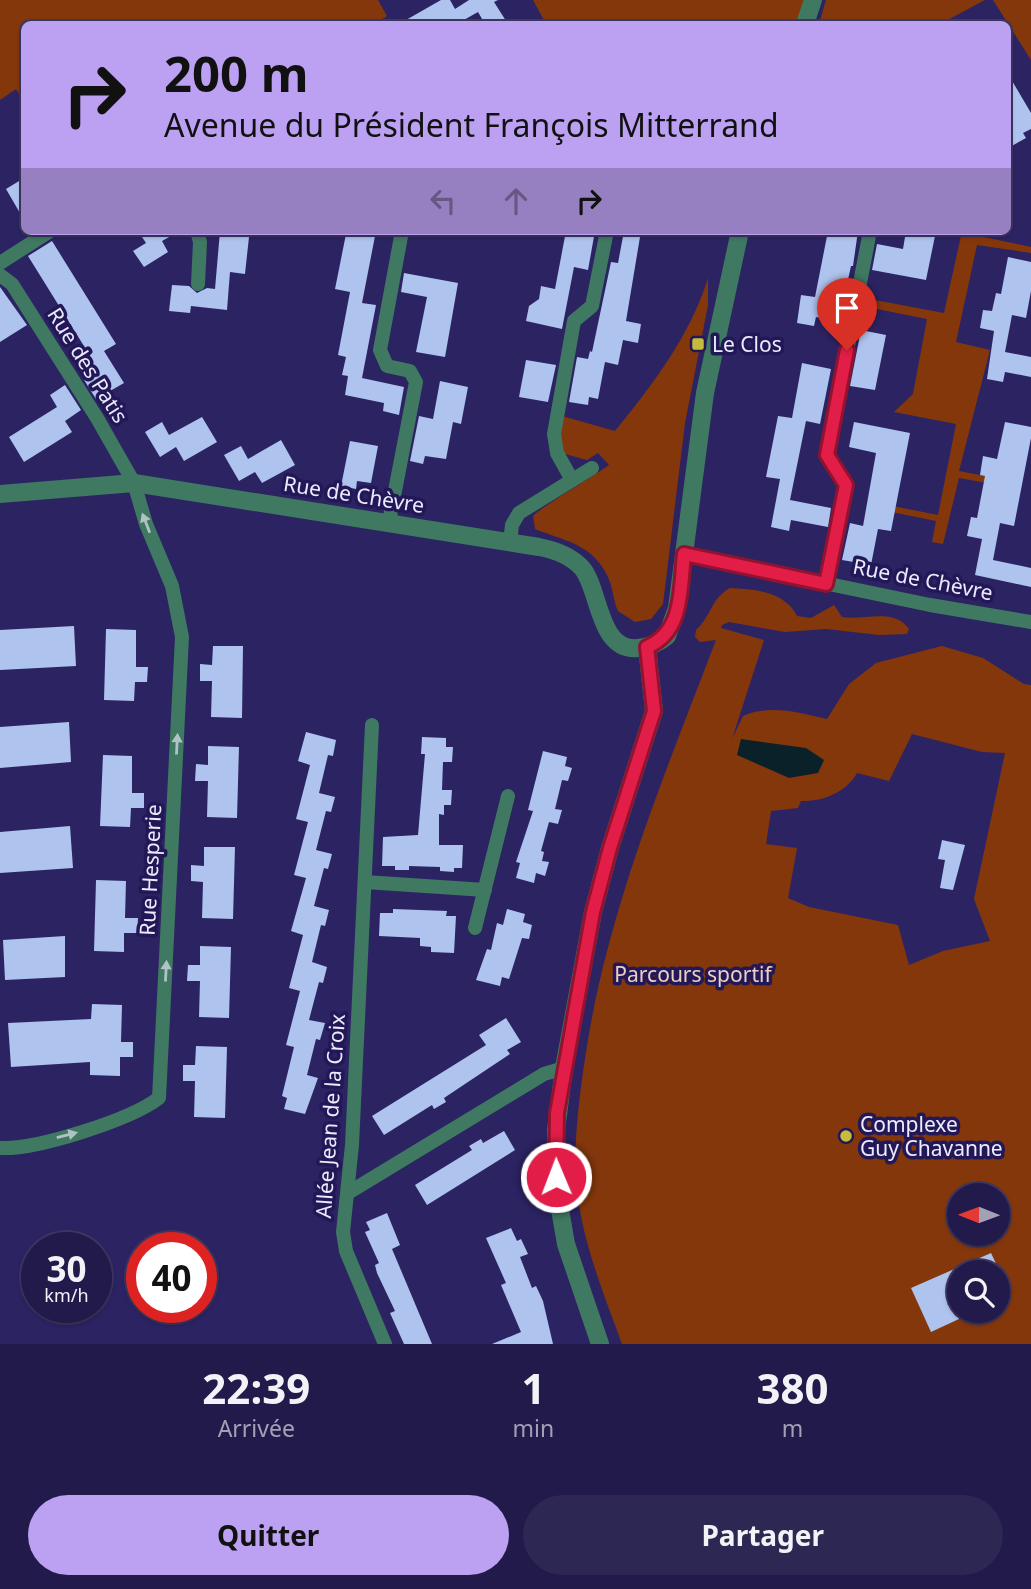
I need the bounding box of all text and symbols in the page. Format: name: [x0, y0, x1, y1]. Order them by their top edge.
text: 200 m: [164, 40, 309, 106]
icon: right: [49, 49, 140, 140]
text: Avenue du Président François Mitterrand: [164, 103, 779, 146]
icon: left: [424, 182, 462, 220]
icon: ahead: [497, 182, 535, 220]
icon: right: [570, 182, 608, 220]
pin: [817, 278, 877, 350]
icon: arrive: [828, 289, 866, 327]
street label: Rue des Patis: [41, 302, 135, 428]
place label: Le Clos: [712, 330, 782, 358]
marker: Le Clos: [690, 336, 706, 352]
street label: Rue de Chèvre: [282, 469, 426, 519]
one-way arrow: [140, 512, 151, 533]
street label: Rue de Chèvre: [851, 552, 995, 606]
one-way arrow: [171, 733, 182, 755]
street label: Rue Hesperie: [133, 804, 167, 936]
one-way arrow: [161, 960, 172, 982]
park label: Parcours sportif: [614, 960, 773, 988]
street label: Allée Jean de la Croix: [309, 1013, 351, 1219]
place label: Complexe Guy Chavanne: [860, 1110, 1003, 1162]
marker: Complexe Guy Chavanne: [838, 1128, 854, 1144]
one-way arrow: [56, 1129, 78, 1140]
position arrow: [519, 1140, 593, 1214]
north arrow: [947, 1183, 1010, 1246]
map controls: [947, 1183, 1010, 1323]
speed limit sign: 40: [126, 1232, 217, 1323]
text: 30: [46, 1245, 87, 1292]
button: search: [947, 1260, 1010, 1323]
text: km/h: [44, 1283, 89, 1307]
text: 22:39: [202, 1359, 310, 1416]
text: 1: [521, 1359, 545, 1416]
text: 380: [757, 1359, 829, 1416]
text: Arrivée: [218, 1412, 295, 1444]
text: min: [513, 1412, 554, 1444]
text: m: [782, 1412, 803, 1444]
button: Quitter: [28, 1495, 509, 1575]
button: Partager: [523, 1495, 1003, 1575]

